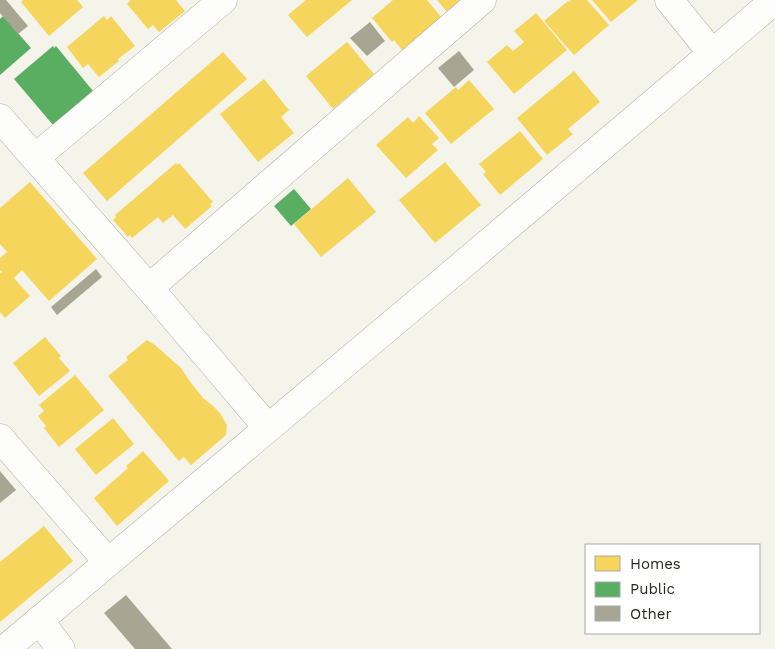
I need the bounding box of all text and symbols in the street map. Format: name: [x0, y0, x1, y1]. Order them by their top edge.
legend: [585, 544, 760, 634]
text: Homes: [630, 555, 681, 573]
text: Public: [630, 580, 675, 598]
text: Other: [630, 605, 672, 623]

